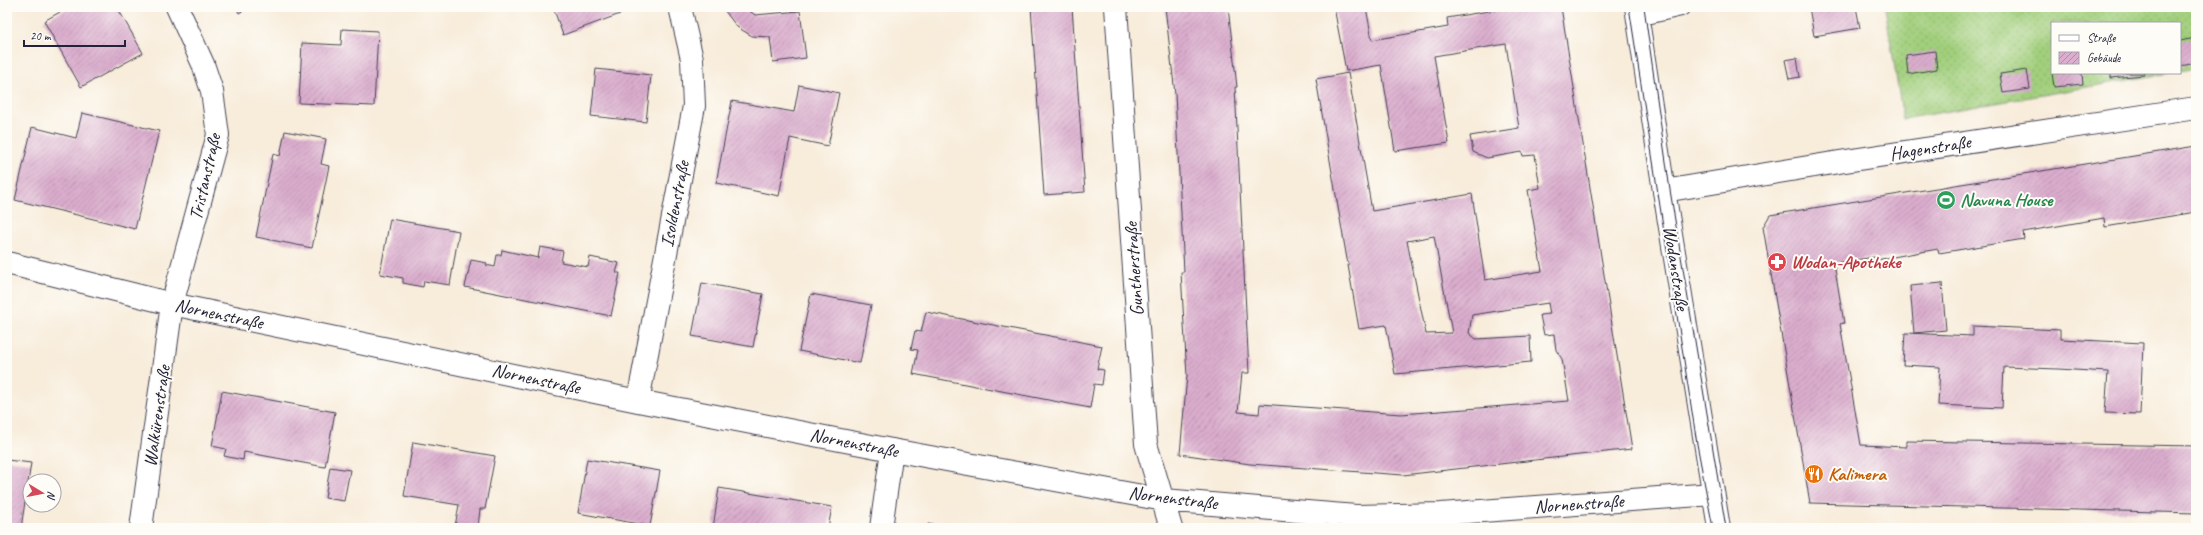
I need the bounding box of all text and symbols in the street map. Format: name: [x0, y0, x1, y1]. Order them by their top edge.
scale bar: [24, 22, 125, 48]
legend: [2051, 22, 2181, 74]
text: 20 m: [30, 28, 52, 44]
text: Straße: [2087, 30, 2116, 46]
text: Gebäude: [2087, 50, 2121, 66]
street label: Hagenstraße: [1888, 129, 1974, 166]
street label: Tristanstraße: [183, 130, 227, 222]
street label: Isoldenstraße: [655, 157, 695, 249]
place label: Navuna House: [1960, 188, 2054, 212]
sports icon: Navuna House: [1935, 189, 1957, 211]
street label: Guntherstraße: [1119, 220, 1149, 317]
street label: Wodanstraße: [1657, 224, 1695, 314]
place label: Wodan-Apotheke: [1791, 250, 1902, 274]
pharmacy icon: Wodan-Apotheke: [1766, 251, 1788, 273]
street label: Nornenstraße: [173, 293, 267, 335]
street label: Nornenstraße: [490, 358, 584, 400]
street label: Walkürenstraße: [138, 362, 176, 468]
street label: Nornenstraße: [808, 423, 902, 464]
place label: Kalimera: [1828, 462, 1887, 486]
restaurant icon: Kalimera: [1803, 463, 1825, 485]
north arrow: [22, 473, 62, 513]
street label: Nornenstraße: [1127, 481, 1221, 516]
street label: Nornenstraße: [1534, 489, 1626, 519]
text: N: [44, 490, 59, 501]

